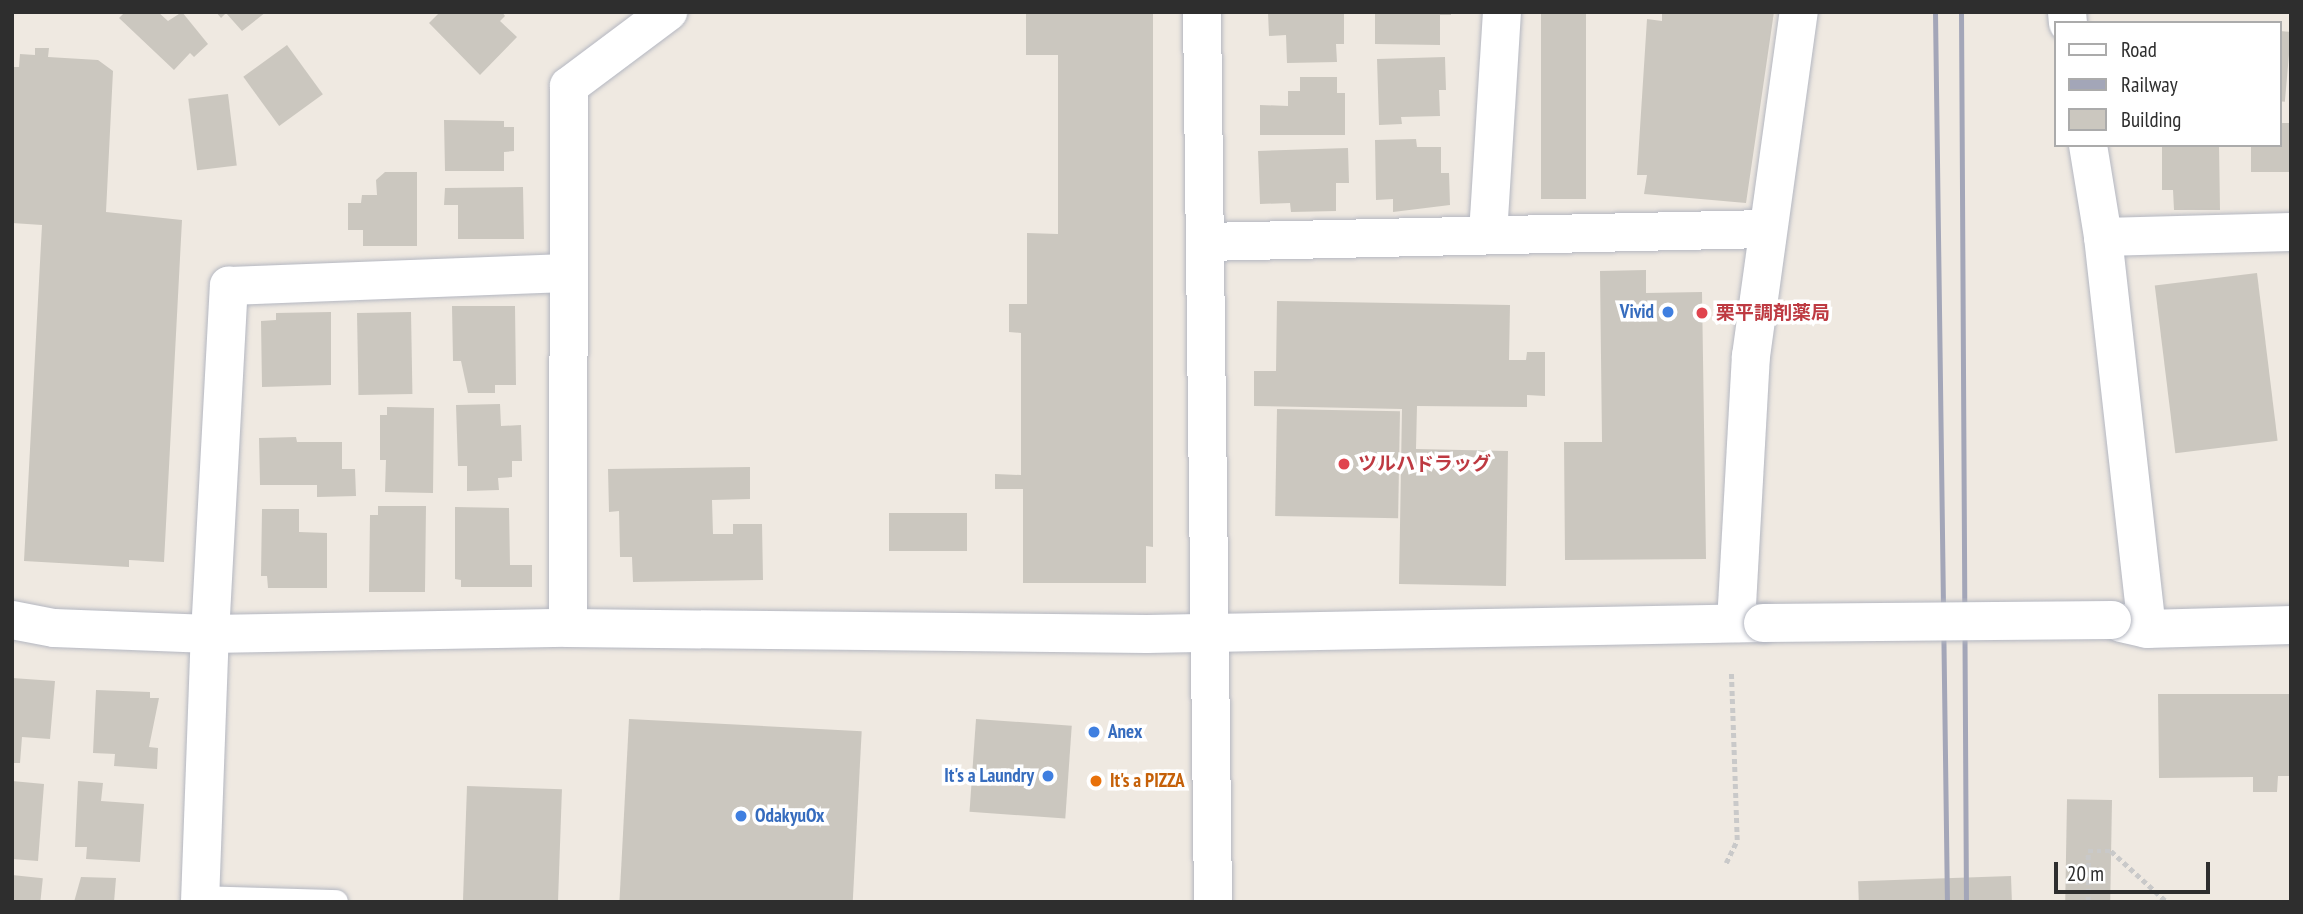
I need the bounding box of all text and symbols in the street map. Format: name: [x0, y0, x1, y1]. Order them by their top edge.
legend: [2054, 21, 2282, 147]
text: Road: [2121, 36, 2157, 63]
text: Railway: [2121, 71, 2178, 98]
text: Building: [2121, 106, 2181, 133]
place label: Vivid: [1620, 301, 1654, 323]
place label: 栗平調剤薬局: [1716, 302, 1830, 324]
marker: Vivid: [1660, 304, 1676, 320]
marker: 栗平調剤薬局: [1694, 305, 1710, 321]
place label: ツルハドラッグ: [1358, 453, 1491, 475]
marker: ツルハドラッグ: [1336, 456, 1352, 472]
place label: Anex: [1108, 721, 1142, 743]
marker: Anex: [1086, 724, 1102, 740]
place label: It's a Laundry: [944, 765, 1034, 787]
marker: It's a Laundry: [1040, 768, 1056, 784]
place label: It's a PIZZA: [1110, 770, 1185, 792]
marker: It's a PIZZA: [1088, 773, 1104, 789]
place label: OdakyuOx: [755, 805, 824, 827]
marker: OdakyuOx: [733, 808, 749, 824]
scale bar: [2058, 848, 2214, 892]
text: 20 m: [2067, 860, 2104, 887]

